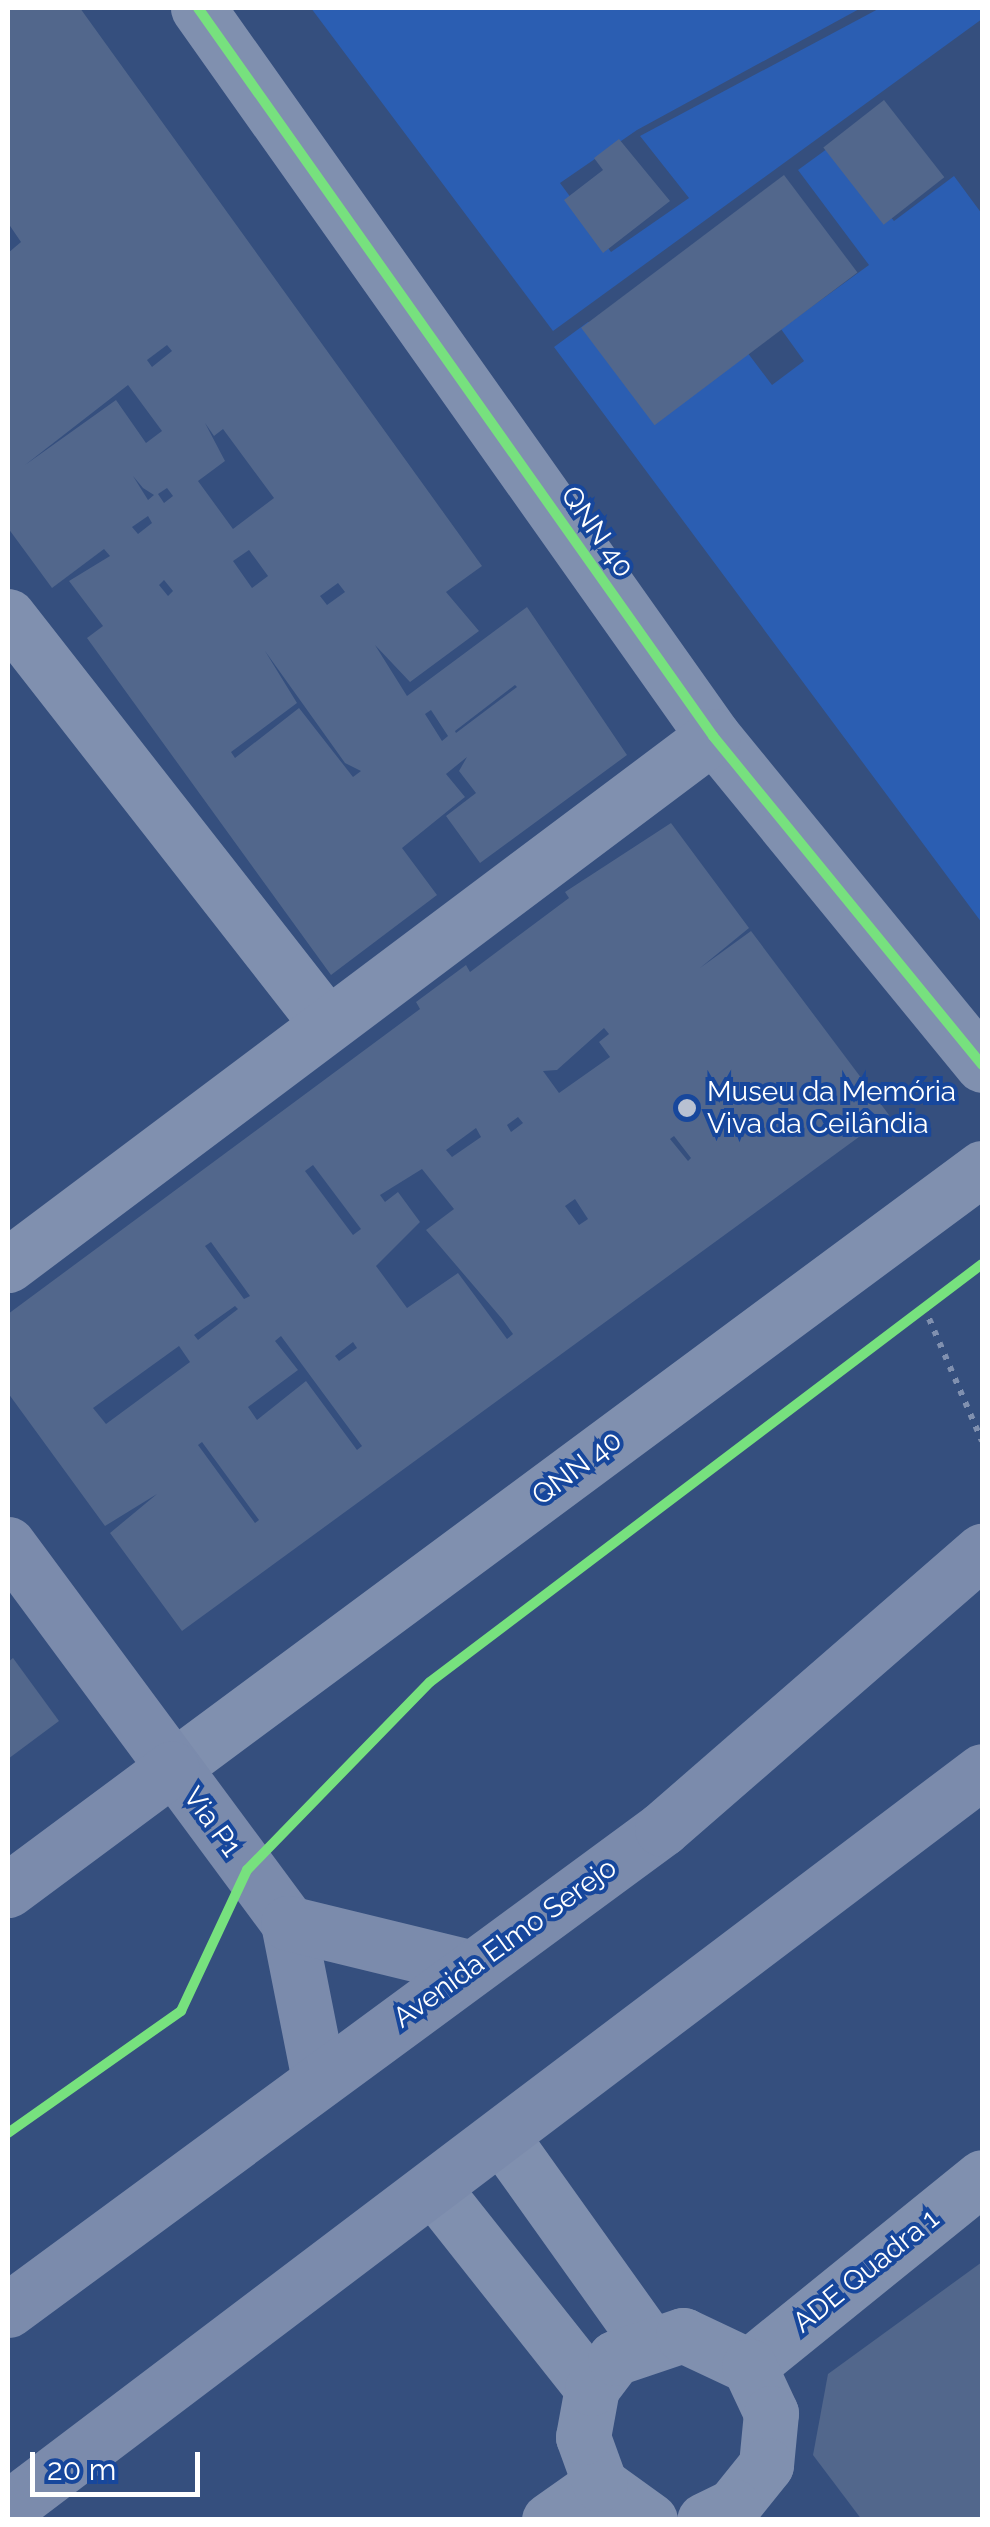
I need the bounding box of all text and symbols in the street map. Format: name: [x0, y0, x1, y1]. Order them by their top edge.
street label: QNN 40: [553, 480, 641, 584]
place label: Museu da Memória Viva da Ceilândia: [707, 1075, 956, 1141]
marker: Museu da Memória Viva da Ceilândia: [676, 1097, 698, 1119]
street label: QNN 40: [525, 1423, 629, 1513]
street label: Via P1: [176, 1781, 248, 1863]
street label: Avenida Elmo Serejo: [387, 1851, 623, 2035]
street label: ADE Quadra 1: [786, 2202, 946, 2340]
scale bar: [35, 2432, 205, 2494]
text: 20 m: [47, 2452, 116, 2487]

